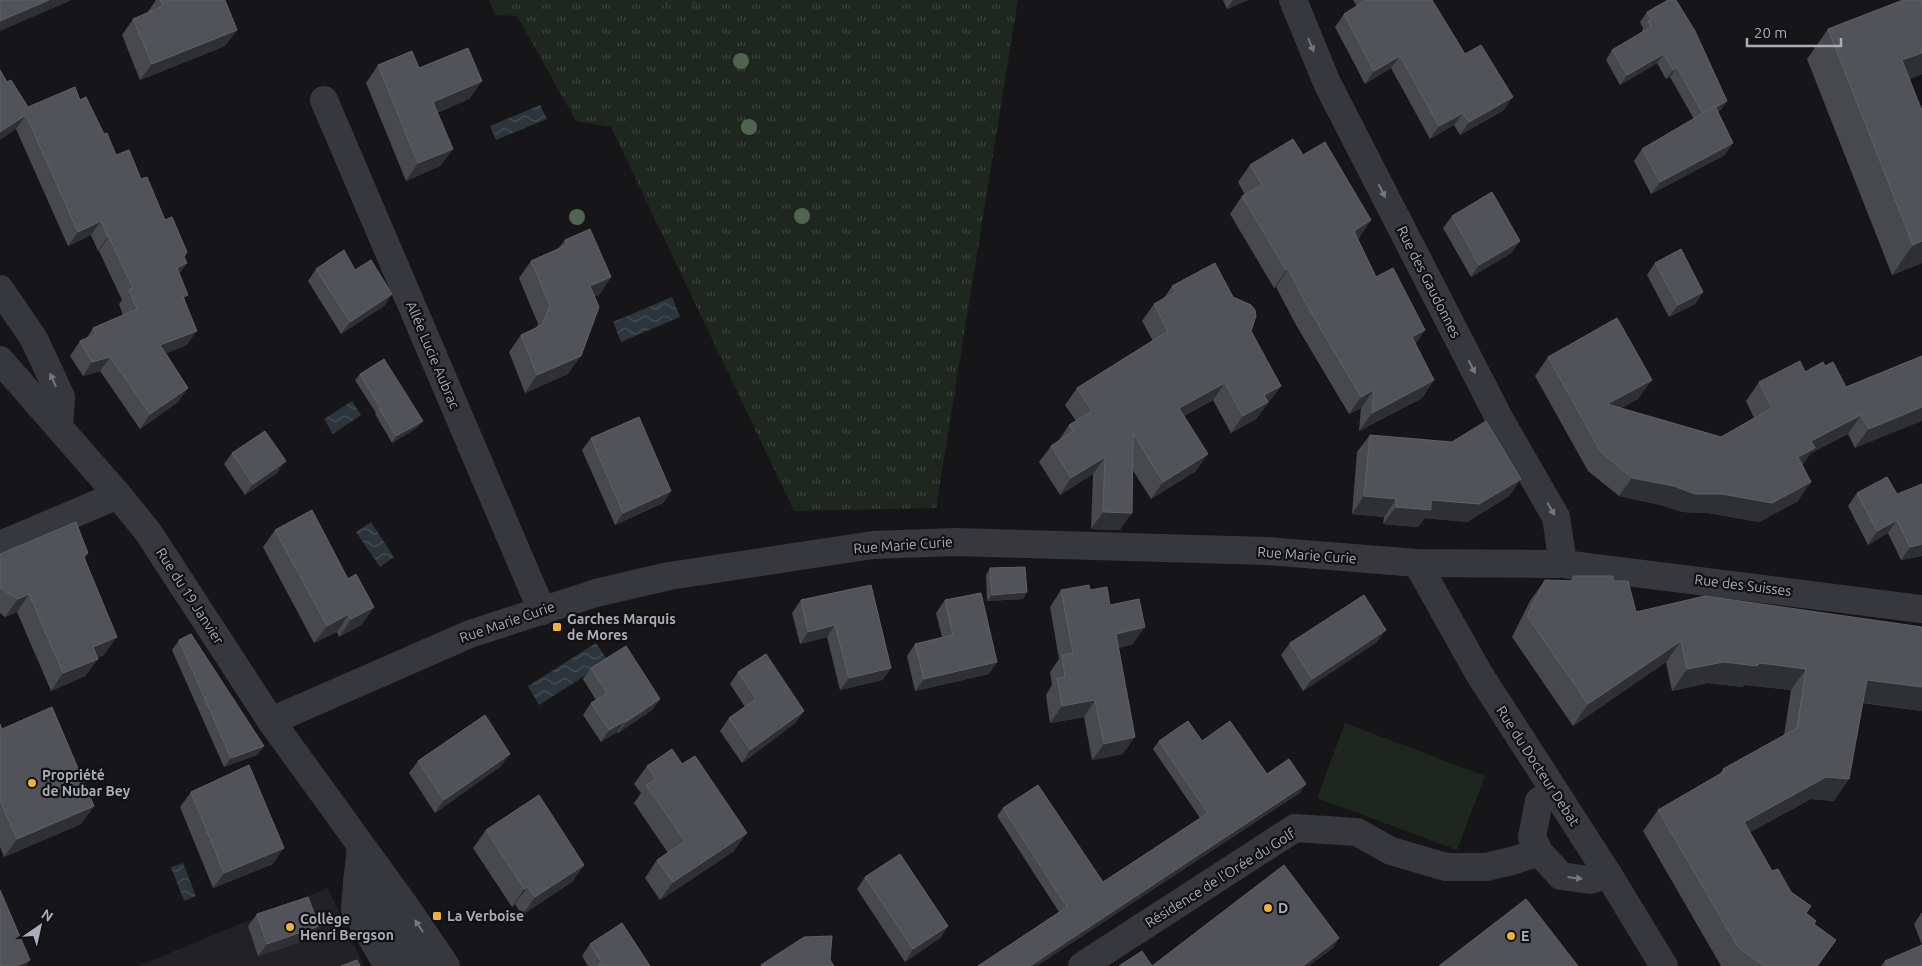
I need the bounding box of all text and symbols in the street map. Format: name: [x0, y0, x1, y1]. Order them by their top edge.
scale bar: [1747, 15, 1841, 47]
text: 20 m: [1754, 24, 1787, 41]
one-way arrow: [1308, 38, 1316, 52]
one-way arrow: [1378, 184, 1386, 198]
street label: Rue des Gaudonnes: [1394, 223, 1464, 341]
street label: Allée Lucie Aubrac: [403, 299, 463, 412]
one-way arrow: [1468, 360, 1476, 374]
one-way arrow: [48, 373, 56, 387]
one-way arrow: [1547, 502, 1555, 516]
street label: Rue Marie Curie: [853, 534, 953, 556]
street label: Rue Marie Curie: [1257, 544, 1357, 566]
street label: Rue du 19 Janvier: [153, 545, 227, 648]
street label: Rue des Suisses: [1694, 571, 1792, 599]
street label: Rue Marie Curie: [457, 598, 557, 646]
place label: Garches Marquis de Mores: [567, 611, 676, 643]
marker: Garches Marquis de Mores: [551, 621, 563, 633]
street label: Rue du Docteur Debat: [1493, 703, 1583, 829]
place label: Propriété de Nubar Bey: [42, 767, 131, 799]
marker: Propriété de Nubar Bey: [26, 777, 38, 789]
street label: Résidence de l'Orée du Golf: [1142, 825, 1299, 931]
one-way arrow: [1568, 874, 1584, 882]
place label: D: [1278, 900, 1288, 916]
north arrow: [15, 901, 65, 951]
marker: D: [1262, 902, 1274, 914]
text: N: [38, 906, 56, 925]
place label: La Verboise: [447, 908, 524, 924]
marker: La Verboise: [431, 910, 443, 922]
place label: Collège Henri Bergson: [300, 911, 394, 943]
one-way arrow: [414, 919, 424, 933]
marker: Collège Henri Bergson: [284, 921, 296, 933]
place label: E: [1521, 928, 1529, 944]
marker: E: [1505, 930, 1517, 942]

